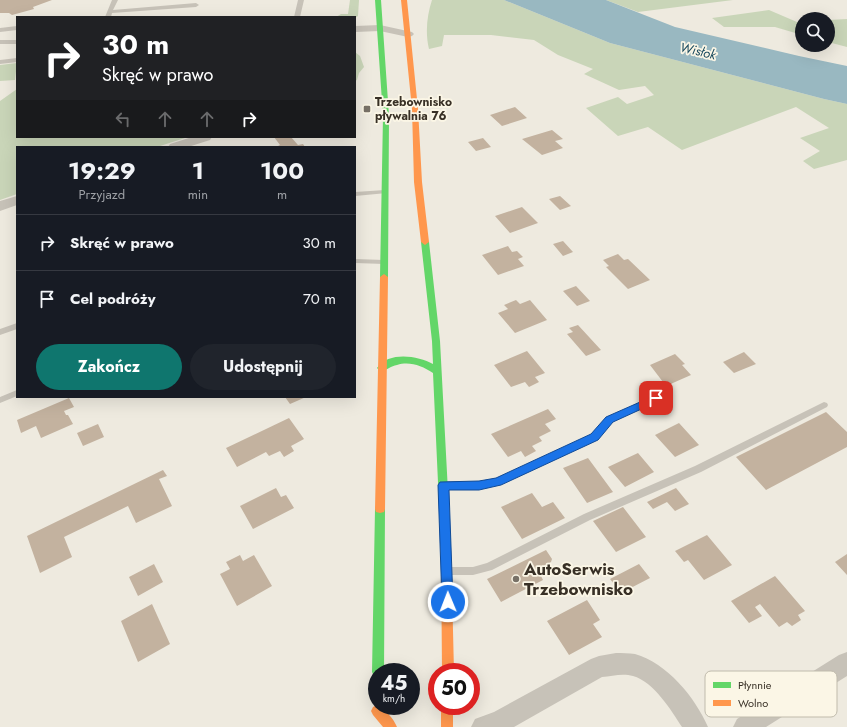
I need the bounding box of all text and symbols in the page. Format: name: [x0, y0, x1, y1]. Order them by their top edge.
map controls: [795, 12, 835, 52]
button: search: [795, 12, 835, 52]
text: 30 m: [102, 24, 169, 65]
icon: right: [36, 32, 88, 84]
water label: Wisłok: [678, 38, 718, 64]
text: Skręć w prawo: [102, 62, 213, 88]
place label: Trzebownisko pływalnia 76: [375, 93, 452, 125]
marker: Trzebownisko pływalnia 76: [362, 104, 372, 114]
icon: left: [112, 108, 134, 130]
icon: ahead: [154, 108, 176, 130]
icon: ahead: [196, 108, 218, 130]
icon: right: [238, 108, 260, 130]
text: 19:29: [68, 153, 136, 188]
text: 1: [192, 153, 204, 188]
text: 100: [260, 153, 304, 188]
text: Przyjazd: [79, 185, 125, 204]
text: min: [188, 185, 208, 204]
text: m: [277, 185, 287, 204]
icon: right: [36, 232, 58, 254]
text: Skręć w prawo: [70, 232, 174, 254]
text: 30 m: [303, 232, 336, 254]
icon: arrive: [36, 288, 58, 310]
text: Cel podróży: [70, 288, 155, 310]
text: 70 m: [303, 288, 336, 310]
button: Zakończ: [36, 344, 182, 390]
button: Udostępnij: [190, 344, 336, 390]
pin: [639, 381, 673, 415]
icon: arrive: [645, 387, 667, 409]
place label: AutoSerwis Trzebownisko: [523, 557, 633, 601]
marker: AutoSerwis Trzebownisko: [511, 574, 521, 584]
position arrow: [427, 581, 469, 623]
speed limit sign: 50: [428, 663, 480, 715]
text: 45: [381, 669, 407, 698]
legend: [705, 671, 837, 717]
text: Płynnie: [738, 677, 772, 693]
text: km/h: [383, 691, 405, 706]
text: Wolno: [738, 695, 768, 711]

